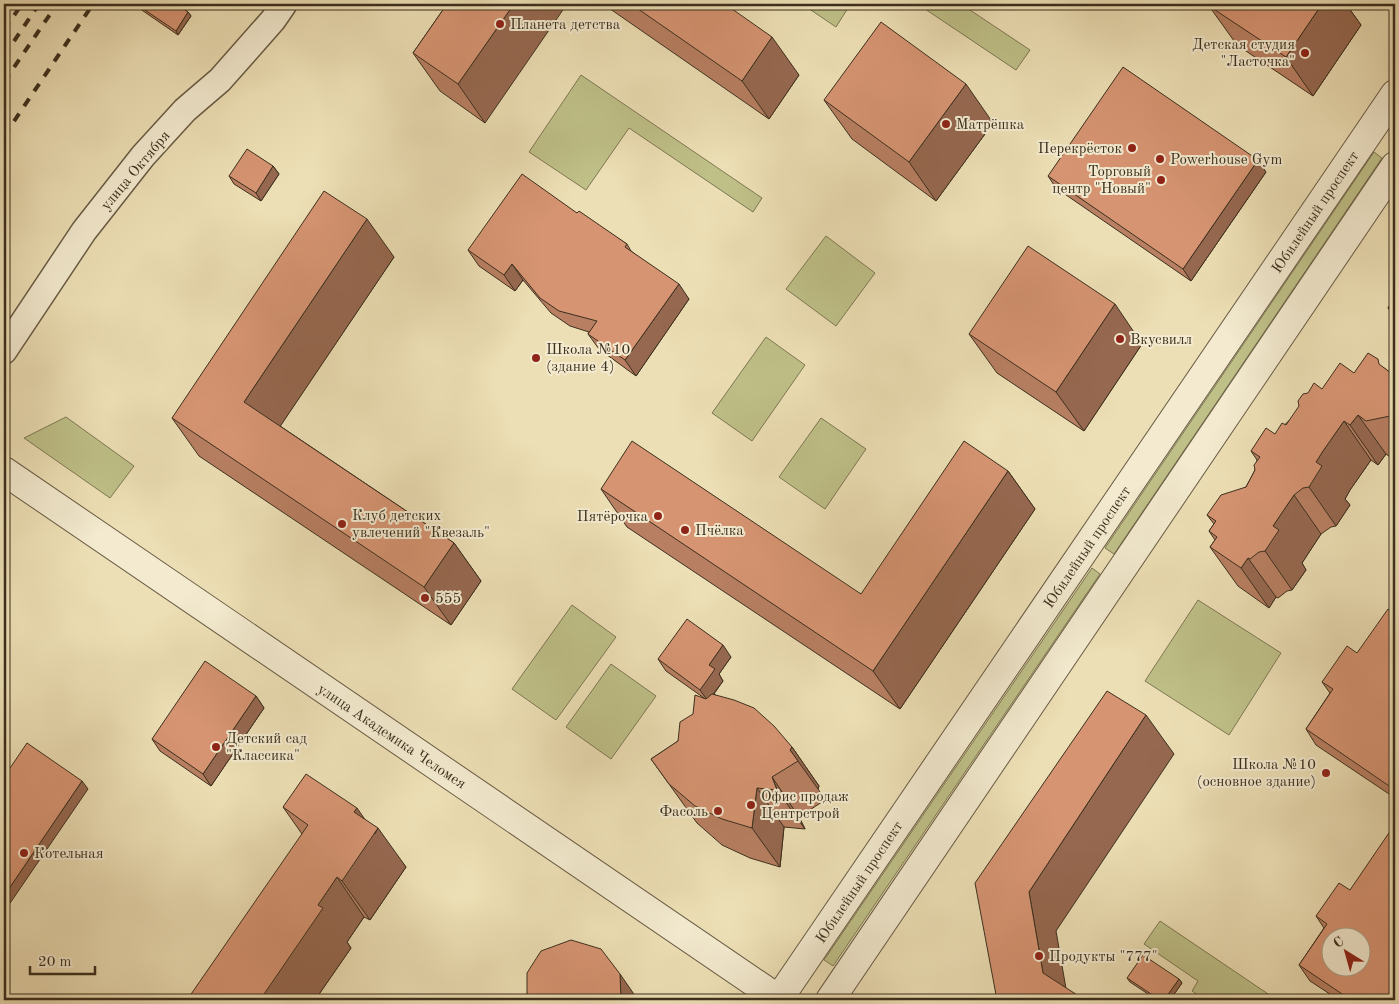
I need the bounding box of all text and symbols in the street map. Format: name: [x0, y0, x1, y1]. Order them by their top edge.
marker: Планета детства: [494, 18, 506, 30]
place label: Планета детства: [510, 18, 621, 33]
place label: Детская студия "Ласточка": [1192, 38, 1295, 70]
marker: Детская студия "Ласточка": [1299, 47, 1311, 59]
marker: Матрёшка: [940, 118, 952, 130]
place label: Матрёшка: [956, 118, 1025, 133]
street label: улица Октября: [99, 128, 174, 214]
place label: Перекрёсток: [1038, 142, 1122, 157]
marker: Перекрёсток: [1126, 142, 1138, 154]
street label: Юбилейный проспект: [1270, 149, 1362, 276]
marker: Powerhouse Gym: [1154, 153, 1166, 165]
place label: Powerhouse Gym: [1170, 153, 1283, 168]
place label: Торговый центр "Новый": [1052, 165, 1151, 197]
marker: Торговый центр "Новый": [1155, 174, 1167, 186]
marker: Вкусвилл: [1114, 333, 1126, 345]
place label: Вкусвилл: [1130, 333, 1192, 348]
place label: Школа №10 (здание 4): [546, 343, 630, 375]
marker: Школа №10 (здание 4): [530, 352, 542, 364]
street label: Юбилейный проспект: [1042, 484, 1134, 611]
place label: Клуб детских увлечений "Квезаль": [352, 509, 490, 541]
place label: Пятёрочка: [577, 510, 649, 525]
marker: Пятёрочка: [652, 510, 664, 522]
marker: Клуб детских увлечений "Квезаль": [336, 518, 348, 530]
marker: Пчёлка: [679, 524, 691, 536]
place label: Пчёлка: [695, 524, 744, 539]
marker: 555: [419, 592, 431, 604]
place label: 555: [435, 592, 461, 607]
street label: улица Академика Челомея: [314, 682, 468, 793]
place label: Детский сад "Классика": [226, 732, 307, 764]
marker: Детский сад "Классика": [210, 741, 222, 753]
place label: Школа №10 (основное здание): [1197, 758, 1316, 790]
marker: Школа №10 (основное здание): [1320, 767, 1332, 779]
place label: Офис продаж Центрстрой: [761, 790, 849, 822]
marker: Офис продаж Центрстрой: [745, 799, 757, 811]
place label: Фасоль: [659, 805, 708, 820]
marker: Фасоль: [712, 805, 724, 817]
street label: Юбилейный проспект: [814, 819, 906, 946]
marker: Котельная: [18, 847, 30, 859]
place label: Котельная: [34, 847, 104, 862]
north arrow: [1322, 926, 1372, 976]
text: С: [1331, 934, 1347, 951]
scale bar: [30, 944, 95, 976]
marker: Продукты "777": [1033, 950, 1045, 962]
place label: Продукты "777": [1049, 950, 1158, 965]
text: 20 m: [38, 955, 72, 970]

